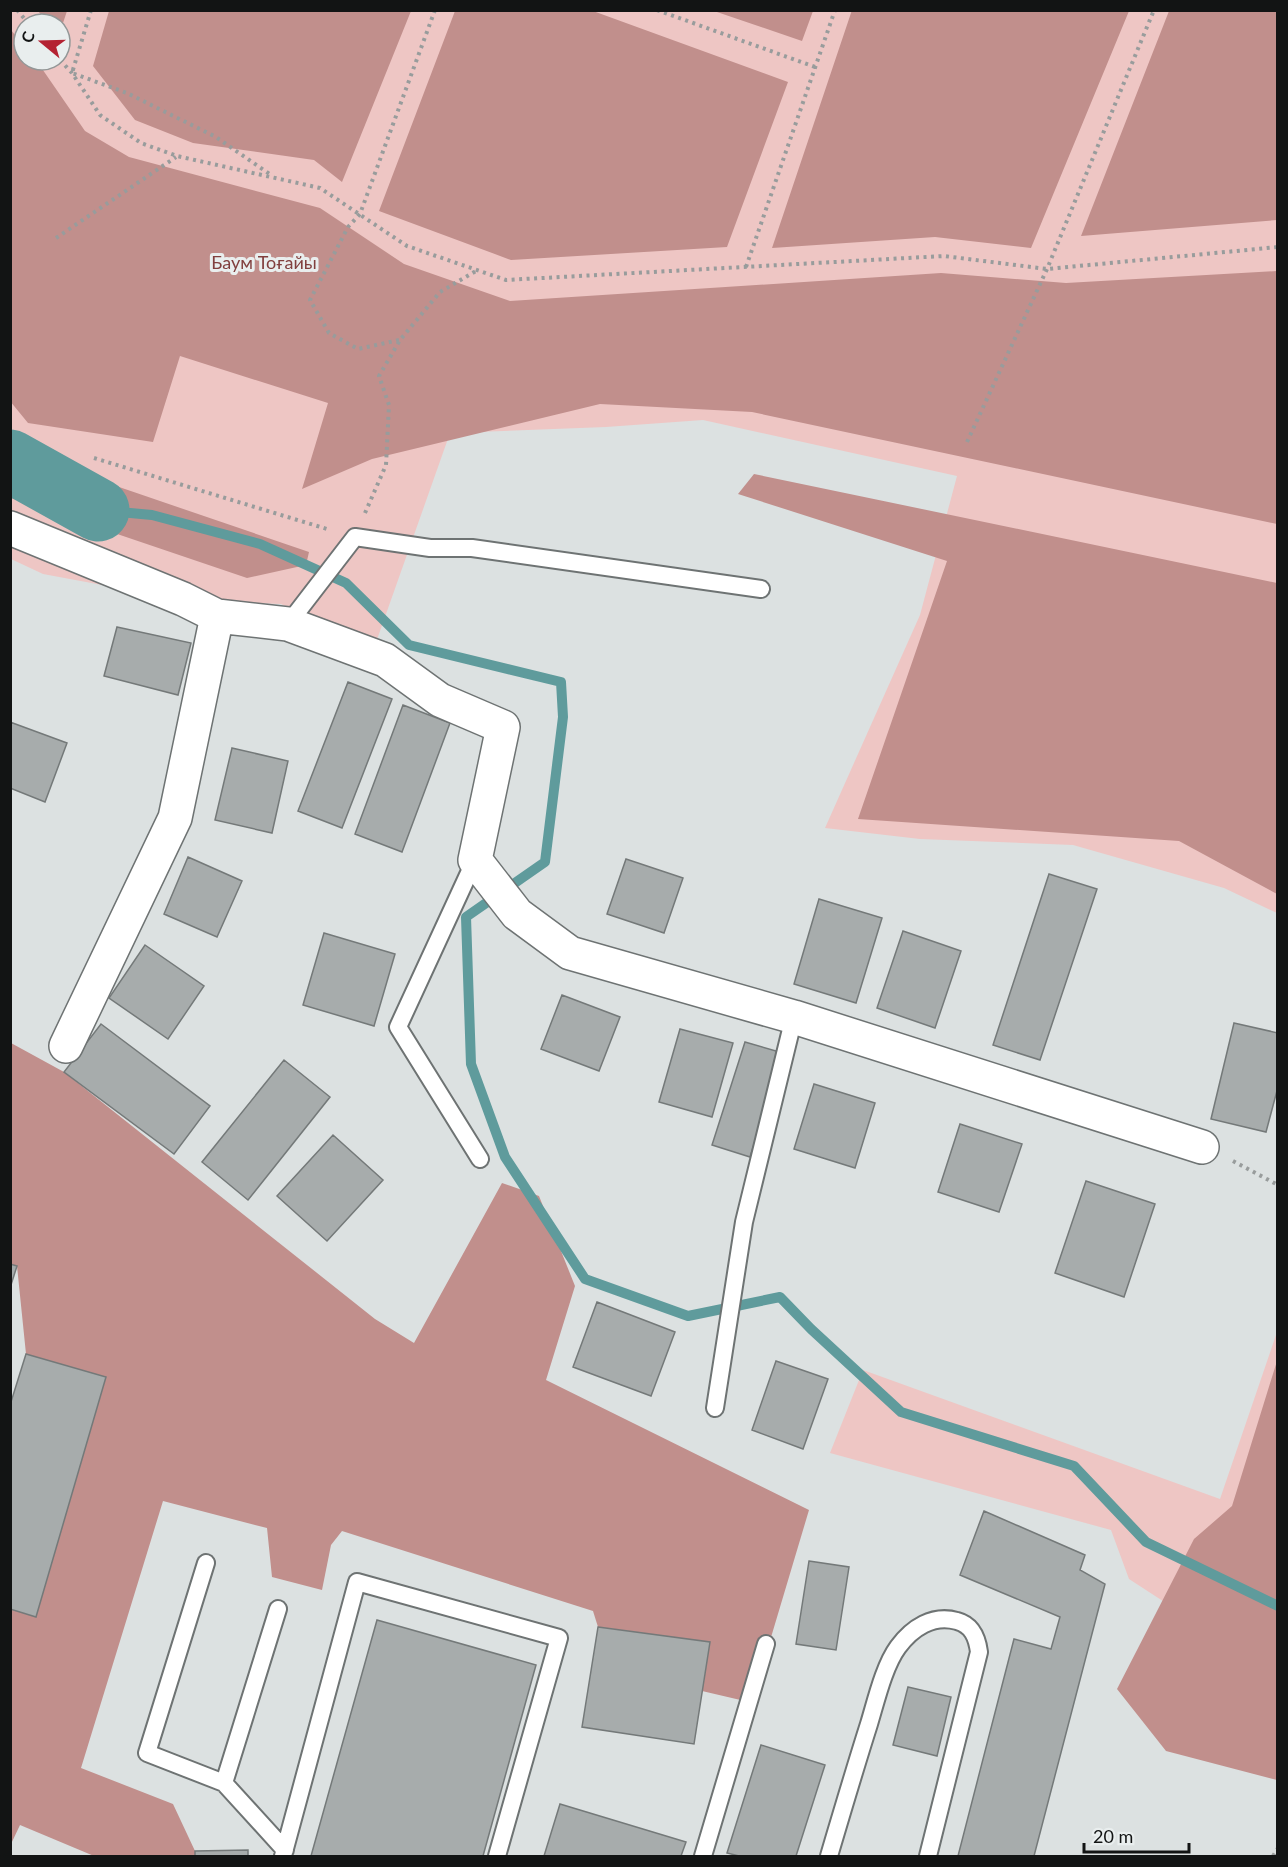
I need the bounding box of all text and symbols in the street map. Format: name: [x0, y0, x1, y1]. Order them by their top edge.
north arrow: [12, 12, 72, 72]
text: С: [17, 28, 38, 45]
park label: Баум Тоғайы: [211, 251, 317, 273]
scale bar: [1084, 1816, 1189, 1854]
text: 20 m: [1093, 1825, 1133, 1847]

